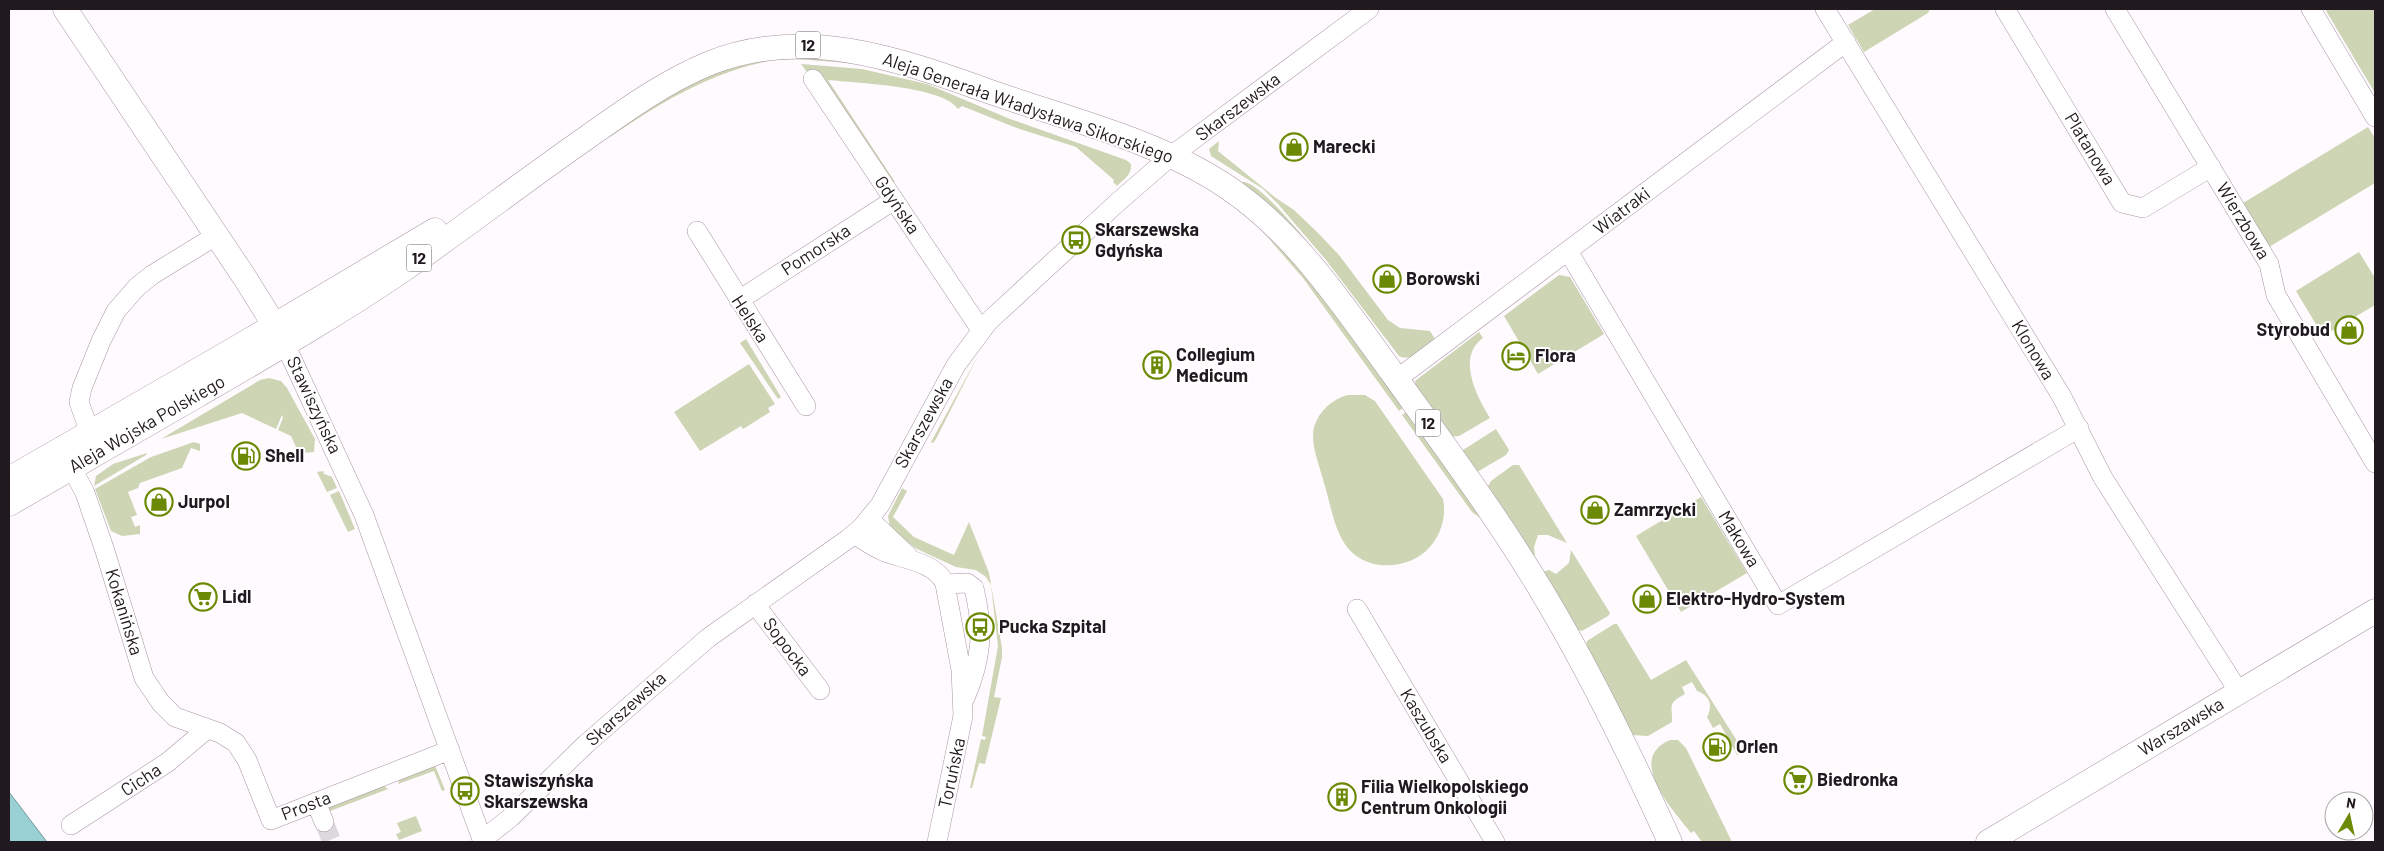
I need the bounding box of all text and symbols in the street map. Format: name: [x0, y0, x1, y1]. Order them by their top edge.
road number: 12: [796, 32, 820, 58]
street label: Aleja Generała Władysława Sikorskiego: [880, 47, 1177, 167]
street label: Skarszewska: [1191, 67, 1284, 145]
street label: Platanowa: [2061, 108, 2121, 189]
shop icon: Marecki: [1279, 132, 1309, 162]
place label: Marecki: [1313, 135, 1376, 157]
street label: Gdyńska: [870, 171, 925, 238]
street label: Wierzbowa: [2212, 178, 2275, 263]
street label: Wiatraki: [1589, 182, 1654, 239]
place label: Skarszewska Gdyńska: [1095, 218, 1199, 261]
street label: Pomorska: [777, 219, 854, 280]
bus stop icon: Skarszewska Gdyńska: [1061, 225, 1091, 255]
road number: 12: [406, 244, 432, 272]
shop icon: Borowski: [1372, 264, 1402, 294]
place label: Borowski: [1406, 267, 1480, 289]
street label: Helska: [727, 291, 774, 346]
shop icon: Styrobud: [2334, 315, 2364, 345]
street label: Klonowa: [2007, 316, 2060, 383]
place label: Styrobud: [2257, 318, 2330, 340]
hotel icon: Flora: [1501, 341, 1531, 371]
place label: Collegium Medicum: [1176, 343, 1255, 386]
place label: Flora: [1535, 344, 1576, 366]
building icon: Collegium Medicum: [1142, 350, 1172, 380]
street label: Stawiszyńska: [283, 352, 347, 457]
street label: Aleja Wojska Polskiego: [64, 369, 229, 477]
street label: Skarszewska: [889, 373, 957, 472]
road number: 12: [1416, 409, 1440, 436]
fuel station icon: Shell: [231, 441, 261, 471]
place label: Shell: [265, 444, 304, 466]
shop icon: Jurpol: [144, 487, 174, 517]
place label: Jurpol: [178, 490, 230, 512]
shop icon: Zamrzycki: [1580, 495, 1610, 525]
place label: Zamrzycki: [1614, 498, 1696, 520]
street label: Makowa: [1714, 506, 1765, 571]
street label: Kokanińska: [101, 566, 149, 658]
supermarket icon: Lidl: [188, 582, 218, 612]
shop icon: Elektro-Hydro-System: [1632, 584, 1662, 614]
place label: Lidl: [222, 585, 251, 607]
place label: Elektro-Hydro-System: [1666, 587, 1845, 609]
bus stop icon: Pucka Szpital: [965, 612, 995, 642]
street label: Sopocka: [759, 613, 817, 680]
place label: Pucka Szpital: [999, 615, 1106, 637]
street label: Skarszewska: [581, 667, 670, 750]
street label: Kaszubska: [1396, 684, 1458, 767]
street label: Warszawska: [2134, 692, 2227, 760]
fuel station icon: Orlen: [1702, 732, 1732, 762]
place label: Orlen: [1736, 735, 1778, 757]
street label: Toruńska: [933, 736, 969, 810]
street label: Cicha: [116, 758, 165, 800]
supermarket icon: Biedronka: [1783, 765, 1813, 795]
place label: Biedronka: [1817, 768, 1898, 790]
place label: Stawiszyńska Skarszewska: [484, 769, 593, 812]
place label: Filia Wielkopolskiego Centrum Onkologii: [1361, 775, 1529, 818]
bus stop icon: Stawiszyńska Skarszewska: [450, 776, 480, 806]
building icon: Filia Wielkopolskiego Centrum Onkologii: [1327, 782, 1357, 812]
street label: Prosta: [278, 786, 334, 825]
north arrow: [2324, 791, 2374, 841]
text: N: [2345, 794, 2357, 812]

